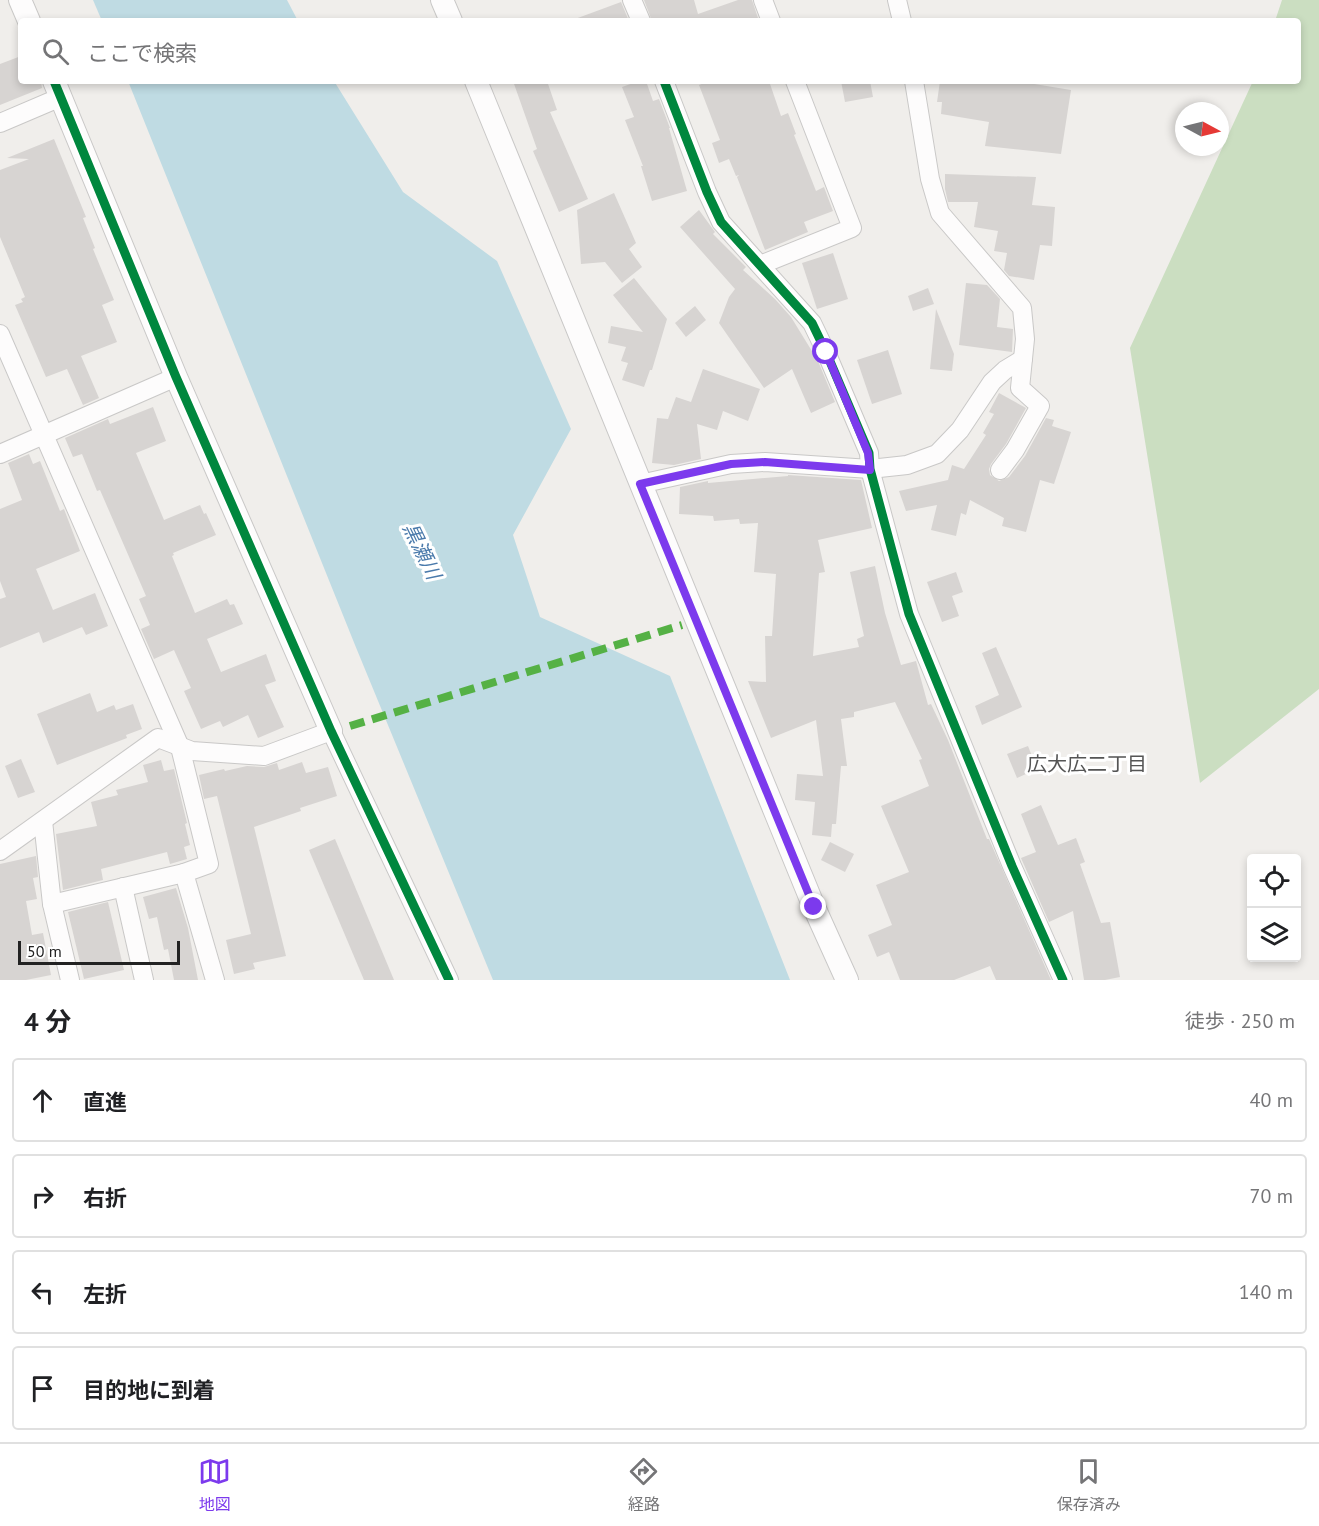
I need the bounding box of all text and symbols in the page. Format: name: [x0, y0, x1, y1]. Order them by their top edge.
search box: [18, 18, 1301, 84]
icon: search: [39, 35, 72, 68]
text: ここで検索: [87, 39, 197, 67]
north arrow: [1175, 102, 1229, 156]
route start: [812, 338, 838, 364]
water label: 黒瀬川: [397, 518, 448, 585]
district label: 広大広二丁目: [1027, 751, 1147, 777]
map controls: [1247, 854, 1301, 962]
button: locate: [1247, 854, 1301, 908]
route end: [800, 893, 826, 919]
button: layers: [1247, 908, 1301, 962]
scale bar: [18, 938, 180, 966]
text: 50 m: [27, 941, 62, 961]
text: 4 分: [24, 1005, 71, 1038]
text: 徒歩 · 250 m: [1185, 1008, 1295, 1034]
icon: ahead: [26, 1084, 59, 1117]
text: 40 m: [1250, 1087, 1293, 1113]
text: 直進: [83, 1088, 127, 1116]
icon: right: [26, 1180, 59, 1213]
text: 70 m: [1250, 1183, 1293, 1209]
text: 右折: [83, 1184, 127, 1212]
icon: left: [26, 1276, 59, 1309]
text: 140 m: [1239, 1279, 1293, 1305]
text: 左折: [83, 1280, 127, 1308]
icon: arrive: [26, 1372, 59, 1405]
text: 目的地に到着: [83, 1376, 215, 1404]
tab: 地図: [198, 1455, 231, 1515]
tab: 経路: [627, 1455, 660, 1515]
tab: 保存済み: [1057, 1455, 1121, 1515]

